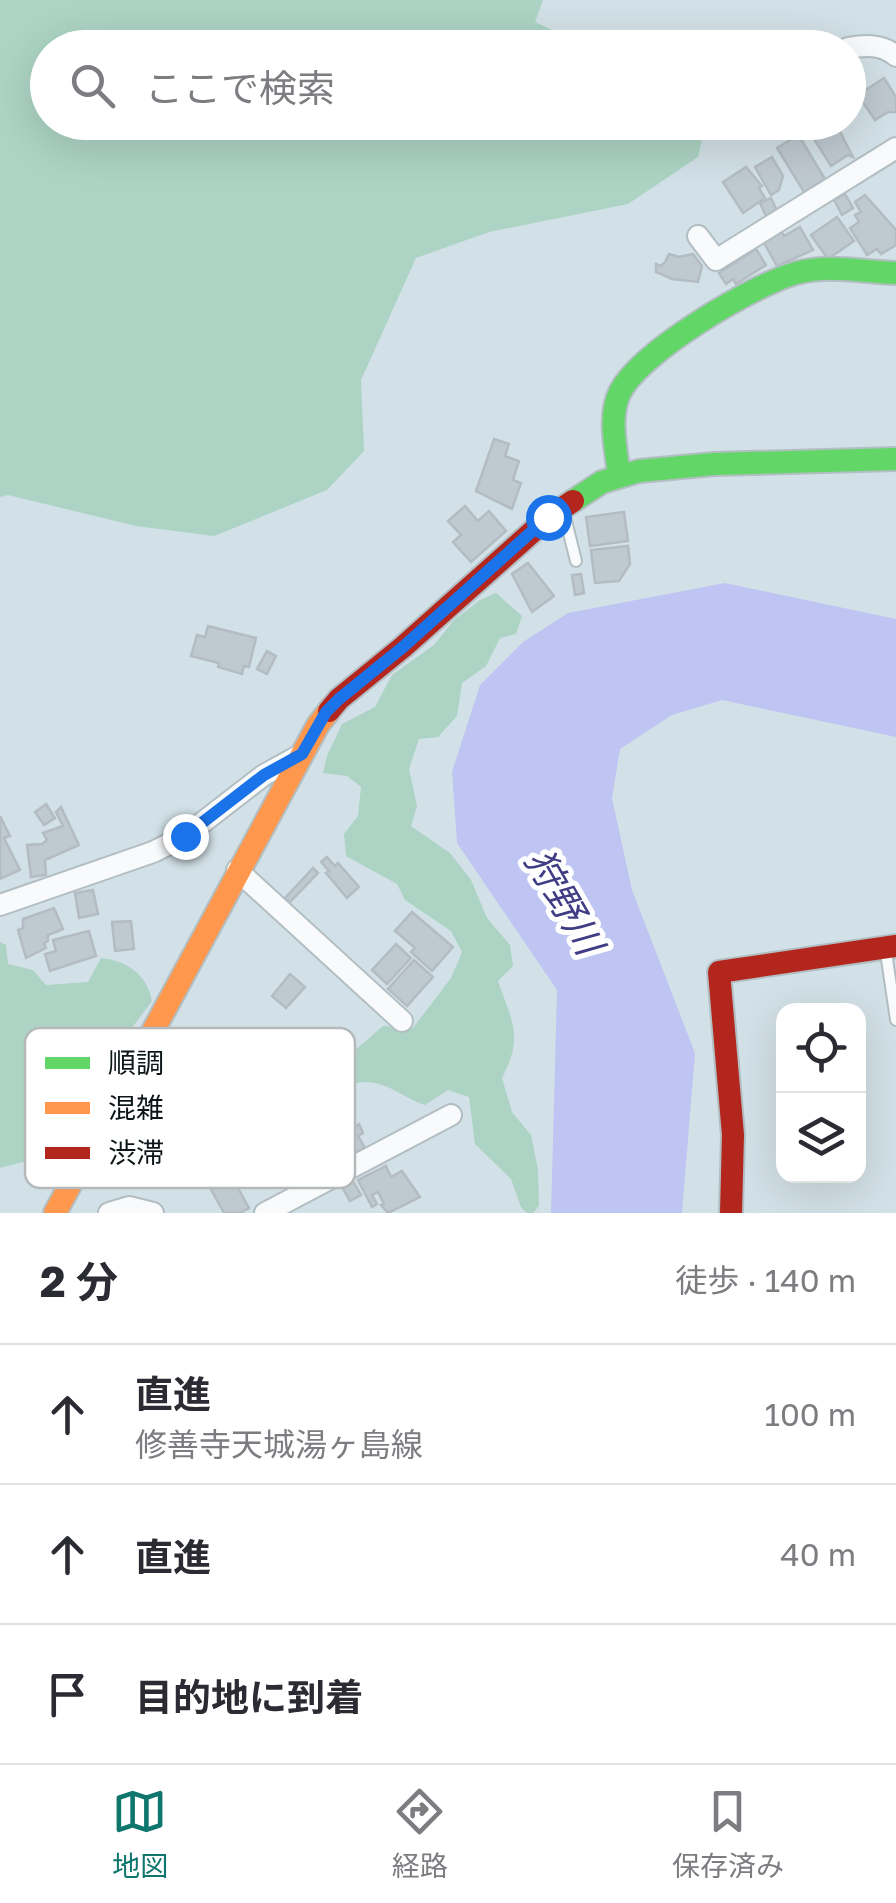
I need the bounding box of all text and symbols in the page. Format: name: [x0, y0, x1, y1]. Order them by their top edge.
search box: [30, 30, 866, 140]
icon: search: [65, 58, 120, 113]
text: ここで検索: [145, 65, 335, 110]
route start: [526, 495, 572, 541]
route end: [163, 814, 209, 860]
water label: 狩野川: [517, 840, 615, 965]
map controls: [776, 1003, 866, 1183]
button: locate: [776, 1003, 866, 1093]
legend: [25, 1028, 355, 1188]
text: 順調: [108, 1046, 164, 1079]
text: 混雑: [108, 1091, 164, 1124]
button: layers: [776, 1093, 866, 1183]
text: 渋滞: [108, 1136, 164, 1169]
text: 2 分: [40, 1256, 118, 1306]
text: 徒歩 · 140 m: [675, 1261, 856, 1299]
text: 直進: [135, 1371, 211, 1416]
icon: ahead: [40, 1387, 95, 1442]
text: 100 m: [764, 1395, 856, 1433]
text: 修善寺天城湯ヶ島線: [135, 1425, 423, 1463]
icon: ahead: [40, 1527, 95, 1582]
text: 直進: [135, 1534, 211, 1579]
text: 40 m: [780, 1535, 856, 1573]
icon: arrive: [40, 1667, 95, 1722]
text: 目的地に到着: [135, 1674, 363, 1719]
tab: 地図: [112, 1784, 168, 1884]
tab: 経路: [392, 1784, 448, 1884]
tab: 保存済み: [672, 1784, 784, 1884]

